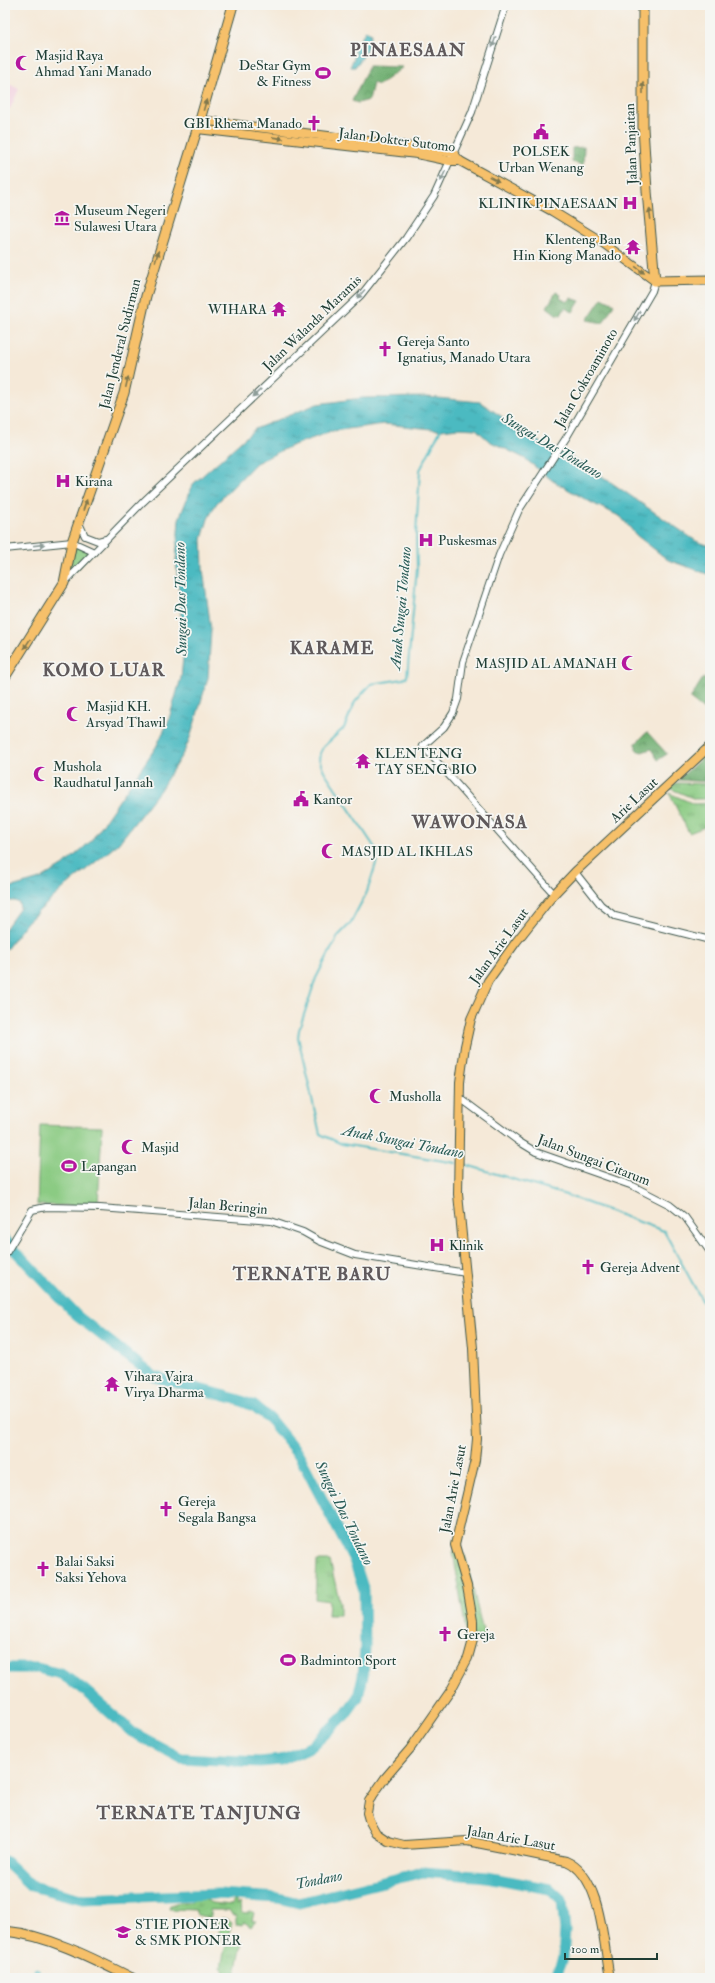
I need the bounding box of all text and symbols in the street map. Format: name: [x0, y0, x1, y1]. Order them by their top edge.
one-way arrow: [491, 36, 497, 48]
district label: PINAESAAN: [350, 39, 466, 62]
place label: Masjid Raya Ahmad Yani Manado: [34, 47, 152, 80]
mosque icon: Masjid Raya Ahmad Yani Manado: [14, 54, 32, 72]
place label: DeStar Gym & Fitness: [239, 57, 311, 90]
sports icon: DeStar Gym & Fitness: [314, 64, 332, 82]
one-way arrow: [640, 81, 646, 94]
one-way arrow: [202, 99, 208, 111]
street label: Jalan Panjaitan: [621, 103, 641, 186]
church icon: GBI Rhema Manado: [305, 114, 323, 132]
place label: GBI Rhema Manado: [184, 115, 302, 132]
public building icon: POLSEK Urban Wenang: [532, 123, 550, 141]
street label: Jalan Dokter Sutomo: [337, 124, 457, 156]
one-way arrow: [272, 135, 284, 141]
place label: POLSEK Urban Wenang: [498, 143, 585, 176]
one-way arrow: [440, 171, 446, 182]
one-way arrow: [488, 176, 500, 182]
hospital icon: KLINIK PINAESAAN: [621, 194, 639, 212]
place label: KLINIK PINAESAAN: [478, 195, 618, 212]
place label: Museum Negeri Sulawesi Utara: [74, 202, 166, 235]
one-way arrow: [647, 208, 653, 220]
museum icon: Museum Negeri Sulawesi Utara: [53, 209, 71, 227]
place label: Klenteng Ban Hin Kiong Manado: [513, 231, 621, 264]
temple icon: Klenteng Ban Hin Kiong Manado: [624, 238, 642, 256]
one-way arrow: [154, 249, 160, 261]
one-way arrow: [634, 266, 645, 274]
street label: Jalan Walanda Maramis: [258, 271, 365, 375]
street label: Jalan Jenderal Sudirman: [95, 277, 144, 412]
one-way arrow: [357, 289, 366, 299]
temple icon: WIHARA: [270, 300, 288, 318]
place label: WIHARA: [207, 301, 267, 318]
one-way arrow: [633, 311, 641, 321]
street label: Jalan Cokroaminoto: [550, 325, 621, 431]
place label: Gereja Santo Ignatius, Manado Utara: [397, 333, 531, 366]
church icon: Gereja Santo Ignatius, Manado Utara: [376, 340, 394, 358]
one-way arrow: [124, 376, 130, 388]
one-way arrow: [252, 388, 262, 398]
water label: Sungai Das Tondano: [497, 408, 606, 484]
hospital icon: Kirana: [54, 472, 72, 490]
place label: Kirana: [75, 473, 113, 490]
one-way arrow: [82, 499, 88, 511]
hospital icon: Puskesmas: [417, 531, 435, 549]
place label: Puskesmas: [438, 532, 497, 549]
one-way arrow: [33, 542, 45, 548]
water label: Sungai Das Tondano: [171, 542, 192, 657]
water label: Anak Sungai Tondano: [386, 546, 416, 672]
district label: KARAME: [290, 637, 374, 660]
one-way arrow: [23, 638, 30, 650]
mosque icon: MASJID AL AMANAH: [620, 654, 638, 672]
place label: MASJID AL AMANAH: [475, 655, 617, 672]
district label: KOMO LUAR: [43, 659, 166, 682]
place label: Masjid KH. Arsyad Thawil: [85, 698, 166, 732]
mosque icon: Masjid KH. Arsyad Thawil: [65, 705, 83, 723]
place label: KLENTENG TAY SENG BIO: [375, 745, 477, 778]
temple icon: KLENTENG TAY SENG BIO: [354, 752, 372, 770]
place label: Mushola Raudhatul Jannah: [53, 758, 154, 791]
mosque icon: Mushola Raudhatul Jannah: [32, 765, 50, 783]
street label: Arie Lasut: [606, 773, 662, 827]
public building icon: Kantor: [292, 790, 310, 808]
place label: Kantor: [313, 791, 353, 808]
district label: WAWONASA: [411, 811, 528, 834]
mosque icon: MASJID AL IKHLAS: [320, 842, 338, 860]
place label: MASJID AL IKHLAS: [341, 843, 473, 860]
street label: Jalan Arie Lasut: [465, 904, 532, 988]
mosque icon: Musholla: [368, 1087, 386, 1105]
place label: Musholla: [389, 1088, 442, 1105]
water label: Anak Sungai Tondano: [339, 1120, 466, 1163]
street label: Jalan Sungai Citarum: [534, 1130, 653, 1189]
mosque icon: Masjid: [120, 1138, 138, 1156]
place label: Masjid: [141, 1139, 179, 1156]
sports icon: Lapangan: [60, 1157, 78, 1175]
place label: Lapangan: [81, 1158, 137, 1176]
street label: Jalan Beringin: [187, 1194, 268, 1218]
hospital icon: Klinik: [428, 1236, 446, 1254]
place label: Klinik: [449, 1237, 484, 1254]
church icon: Gereja Advent: [579, 1258, 597, 1276]
place label: Gereja Advent: [600, 1259, 680, 1276]
district label: TERNATE BARU: [232, 1263, 391, 1286]
place label: Vihara Vajra Virya Dharma: [124, 1368, 204, 1402]
temple icon: Vihara Vajra Virya Dharma: [103, 1375, 121, 1393]
street label: Jalan Arie Lasut: [436, 1443, 470, 1536]
water label: Sungai Das Tondano: [310, 1457, 378, 1568]
place label: Gereja Segala Bangsa: [178, 1493, 256, 1526]
church icon: Gereja Segala Bangsa: [157, 1500, 175, 1518]
place label: Balai Saksi Saksi Yehova: [55, 1553, 127, 1586]
church icon: Balai Saksi Saksi Yehova: [34, 1560, 52, 1578]
church icon: Gereja: [436, 1625, 454, 1643]
place label: Gereja: [457, 1626, 495, 1643]
sports icon: Badminton Sport: [279, 1651, 297, 1669]
place label: Badminton Sport: [300, 1652, 397, 1670]
district label: TERNATE TANJUNG: [96, 1802, 301, 1825]
street label: Jalan Arie Lasut: [464, 1822, 557, 1854]
water label: Tondano: [294, 1866, 344, 1894]
place label: STIE PIONER & SMK PIONER: [135, 1916, 242, 1949]
school or university icon: STIE PIONER & SMK PIONER: [114, 1923, 132, 1941]
scale bar: [565, 1935, 657, 1961]
text: 100 m: [571, 1942, 600, 1957]

